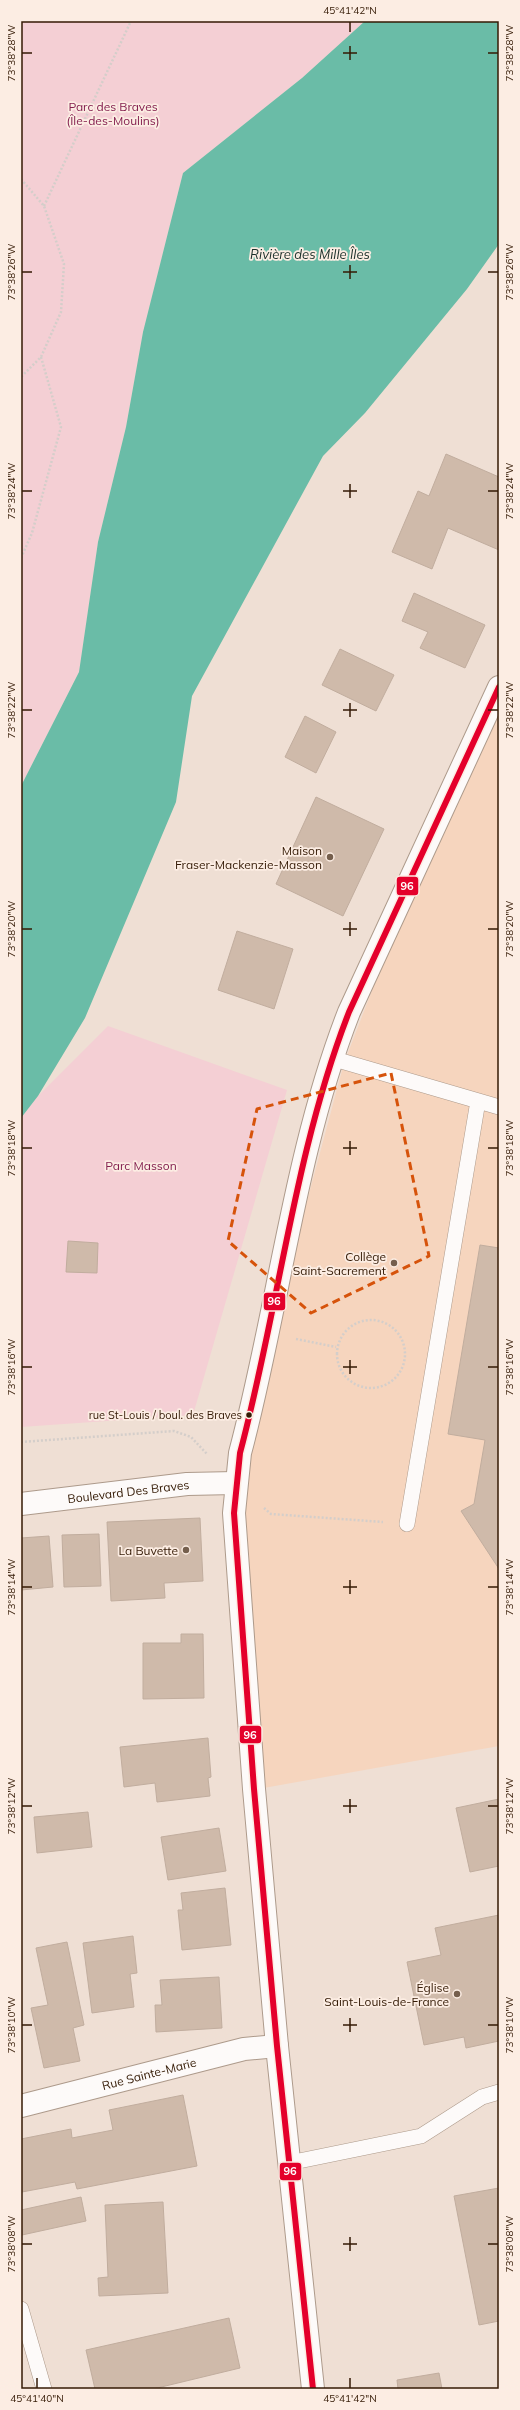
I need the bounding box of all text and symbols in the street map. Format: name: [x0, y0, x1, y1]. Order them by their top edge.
text: 45°41'42"N: [323, 4, 377, 17]
text: 73°38'28"W: [5, 25, 18, 81]
text: 73°38'28"W: [503, 25, 516, 81]
park label: Parc des Braves (Île-des-Moulins): [66, 99, 160, 128]
text: 73°38'26"W: [5, 244, 18, 300]
text: 73°38'26"W: [503, 244, 516, 300]
water label: Rivière des Mille Îles: [250, 246, 370, 262]
text: 73°38'24"W: [5, 463, 18, 519]
text: 73°38'24"W: [503, 463, 516, 519]
text: 73°38'22"W: [5, 682, 18, 738]
text: 73°38'22"W: [503, 682, 516, 738]
place label: Maison Fraser-Mackenzie-Masson: [175, 843, 322, 872]
marker: Maison Fraser-Mackenzie-Masson: [325, 852, 335, 862]
line badge: 96: [396, 876, 419, 896]
text: 96: [400, 879, 414, 893]
text: 73°38'20"W: [5, 901, 18, 957]
text: 73°38'20"W: [503, 901, 516, 957]
text: 73°38'18"W: [5, 1120, 18, 1176]
text: 73°38'18"W: [503, 1120, 516, 1176]
park label: Parc Masson: [105, 1158, 177, 1173]
place label: Collège Saint-Sacrement: [293, 1249, 386, 1278]
marker: Collège Saint-Sacrement: [389, 1258, 399, 1268]
line badge: 96: [263, 1292, 286, 1311]
text: 96: [267, 1294, 281, 1308]
text: 73°38'16"W: [5, 1339, 18, 1395]
text: 73°38'16"W: [503, 1339, 516, 1395]
place label: rue St-Louis / boul. des Braves: [89, 1408, 242, 1422]
marker: rue St-Louis / boul. des Braves: [244, 1410, 254, 1420]
street label: Boulevard Des Braves: [67, 1476, 190, 1506]
place label: La Buvette: [119, 1543, 178, 1558]
marker: La Buvette: [181, 1545, 191, 1555]
text: 73°38'14"W: [5, 1559, 18, 1615]
text: 73°38'14"W: [503, 1559, 516, 1615]
line badge: 96: [239, 1725, 262, 1744]
text: 96: [243, 1728, 257, 1742]
text: 73°38'12"W: [5, 1778, 18, 1834]
text: 73°38'12"W: [503, 1778, 516, 1834]
place label: Église Saint-Louis-de-France: [324, 1980, 449, 2009]
marker: Église Saint-Louis-de-France: [452, 1989, 462, 1999]
text: 73°38'10"W: [5, 1997, 18, 2053]
text: 73°38'10"W: [503, 1997, 516, 2053]
street label: Rue Sainte-Marie: [100, 2054, 198, 2093]
line badge: 96: [279, 2162, 302, 2181]
text: 96: [283, 2164, 297, 2178]
text: 73°38'08"W: [5, 2216, 18, 2272]
text: 73°38'08"W: [503, 2216, 516, 2272]
text: 45°41'40"N: [10, 2392, 64, 2405]
text: 45°41'42"N: [323, 2392, 377, 2405]

